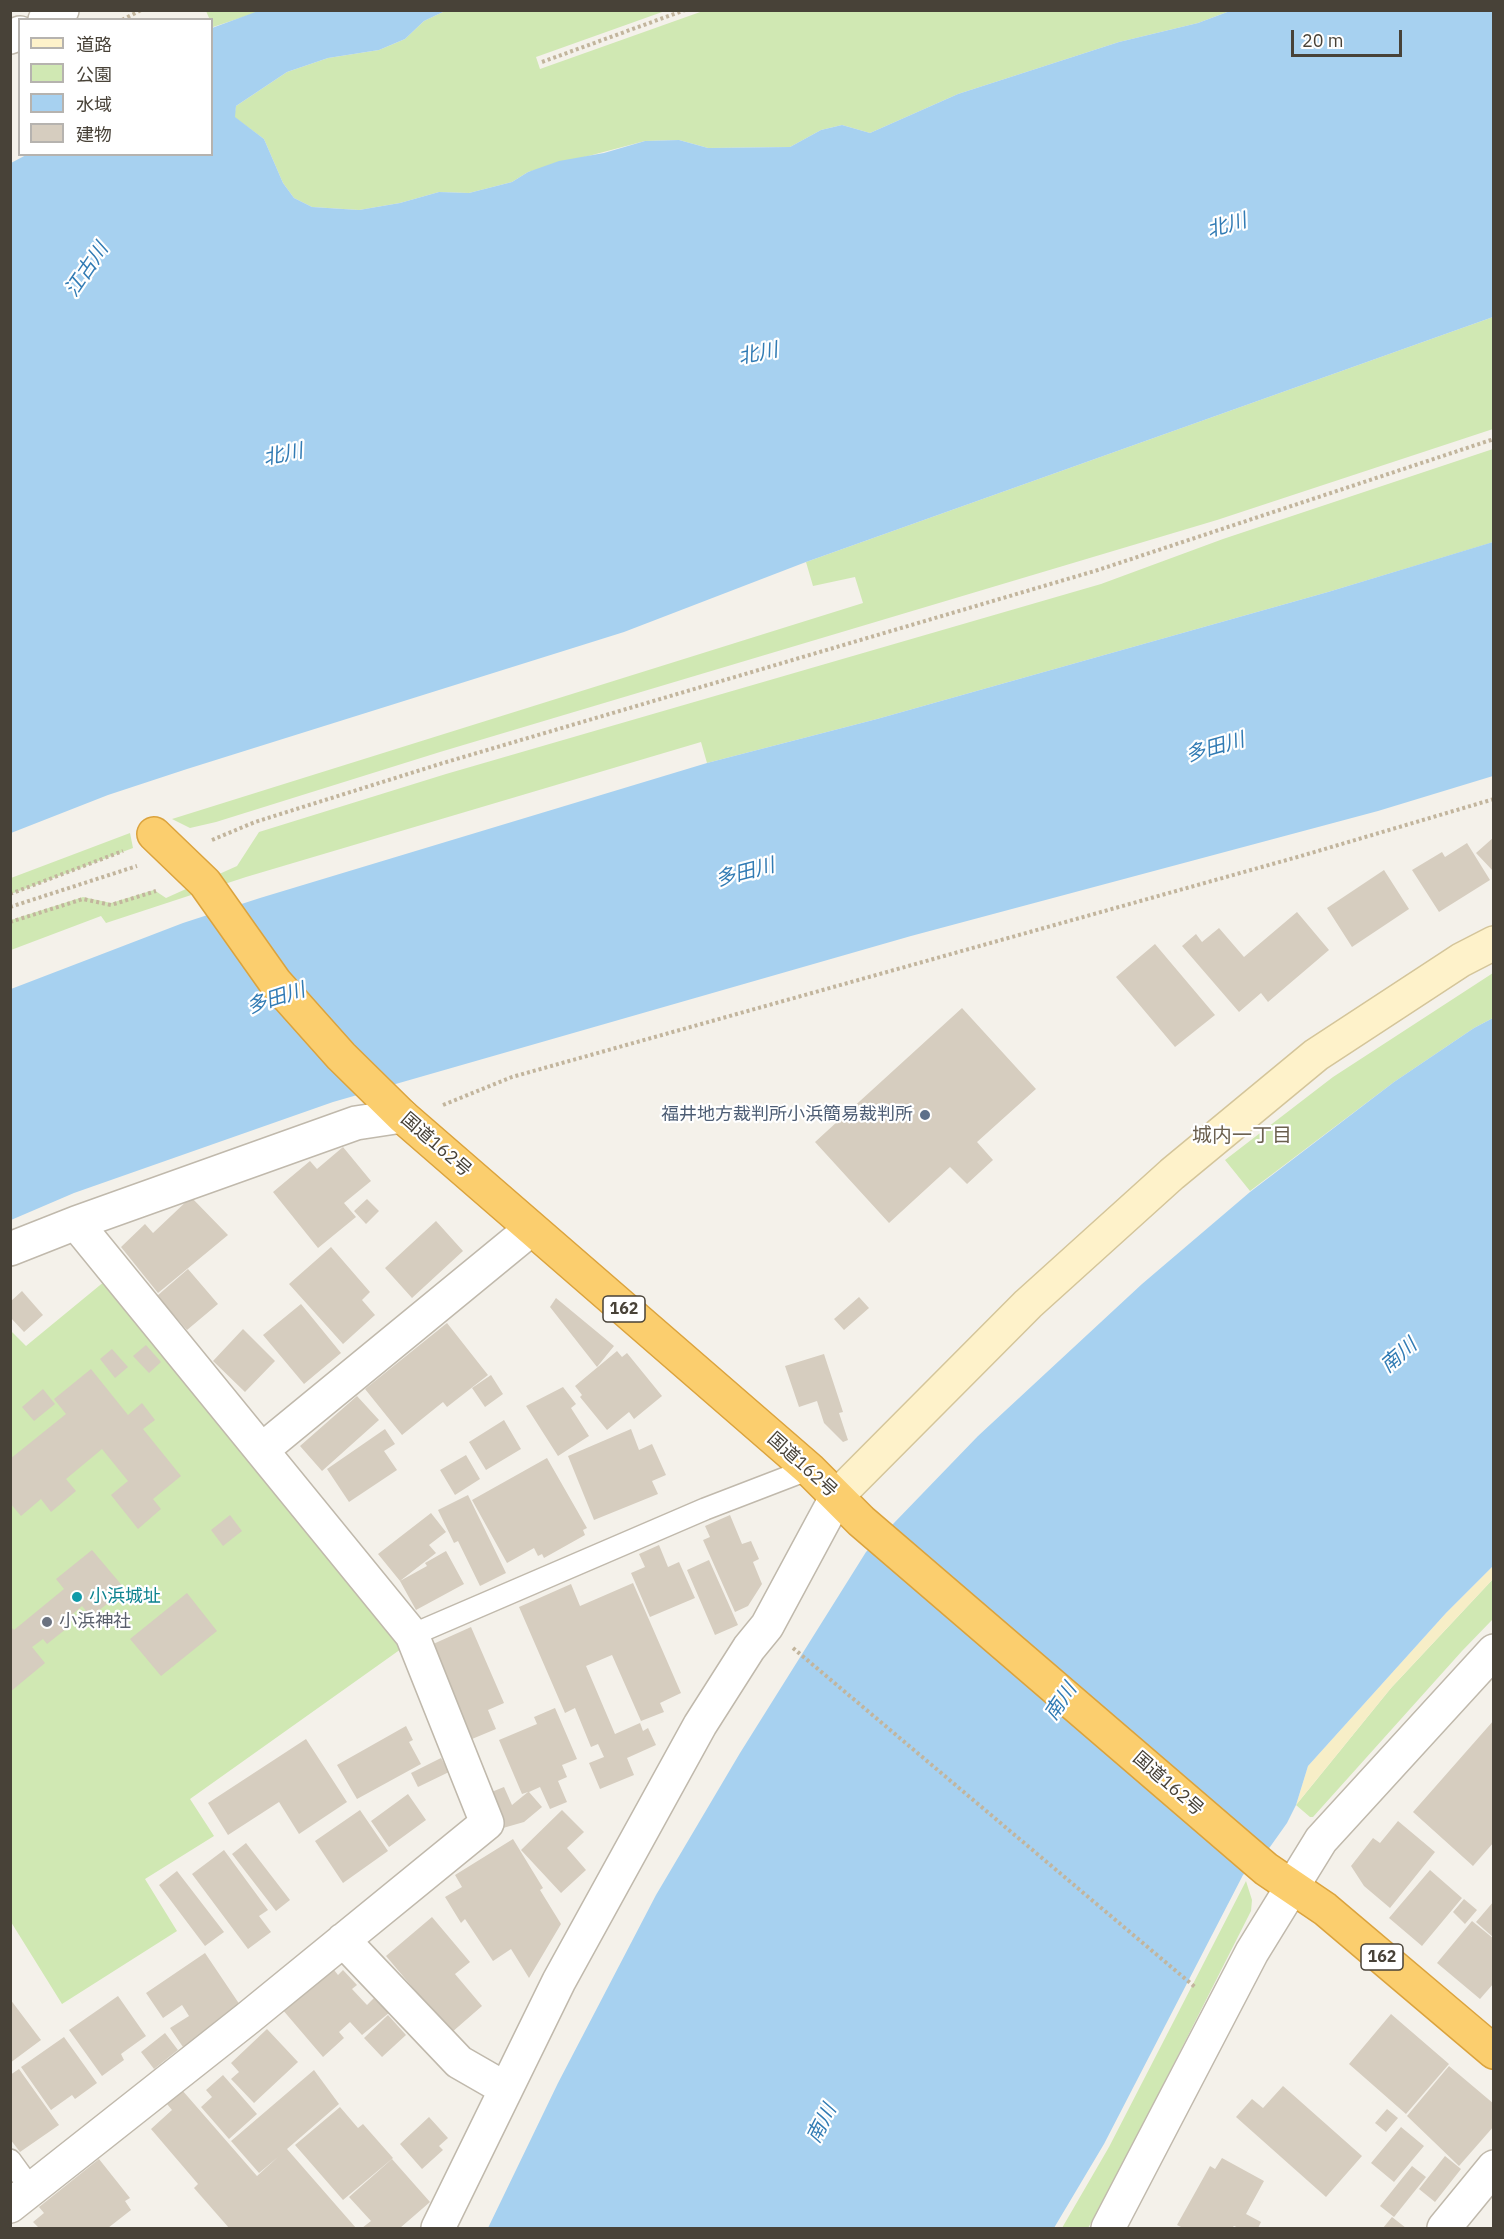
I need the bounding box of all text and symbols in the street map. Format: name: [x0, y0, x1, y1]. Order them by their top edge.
legend: [18, 18, 213, 156]
scale bar: [1294, 18, 1405, 56]
text: 20 m: [1302, 29, 1344, 52]
text: 道路: [76, 33, 112, 56]
text: 公園: [76, 63, 112, 86]
text: 水域: [76, 93, 112, 116]
text: 建物: [76, 123, 112, 146]
water label: 北川: [1204, 209, 1250, 243]
water label: 江古川: [60, 238, 114, 302]
water label: 北川: [736, 338, 780, 370]
water label: 北川: [261, 439, 305, 471]
water label: 多田川: [1183, 728, 1247, 768]
water label: 多田川: [713, 854, 777, 892]
water label: 多田川: [244, 978, 308, 1020]
place label: 福井地方裁判所小浜簡易裁判所: [661, 1104, 913, 1126]
marker: 福井地方裁判所小浜簡易裁判所: [918, 1108, 932, 1122]
street label: 国道162号: [396, 1109, 476, 1181]
district label: 城内一丁目: [1192, 1124, 1292, 1148]
road number: 162: [603, 1296, 645, 1322]
water label: 南川: [1376, 1334, 1422, 1378]
street label: 国道162号: [763, 1428, 841, 1502]
place label: 小浜城址: [89, 1586, 161, 1608]
marker: 小浜城址: [70, 1590, 84, 1604]
place label: 小浜神社: [59, 1611, 131, 1633]
marker: 小浜神社: [40, 1615, 54, 1629]
water label: 南川: [1040, 1679, 1082, 1725]
street label: 国道162号: [1128, 1748, 1208, 1820]
road number: 162: [1361, 1944, 1403, 1970]
water label: 南川: [802, 2101, 842, 2147]

